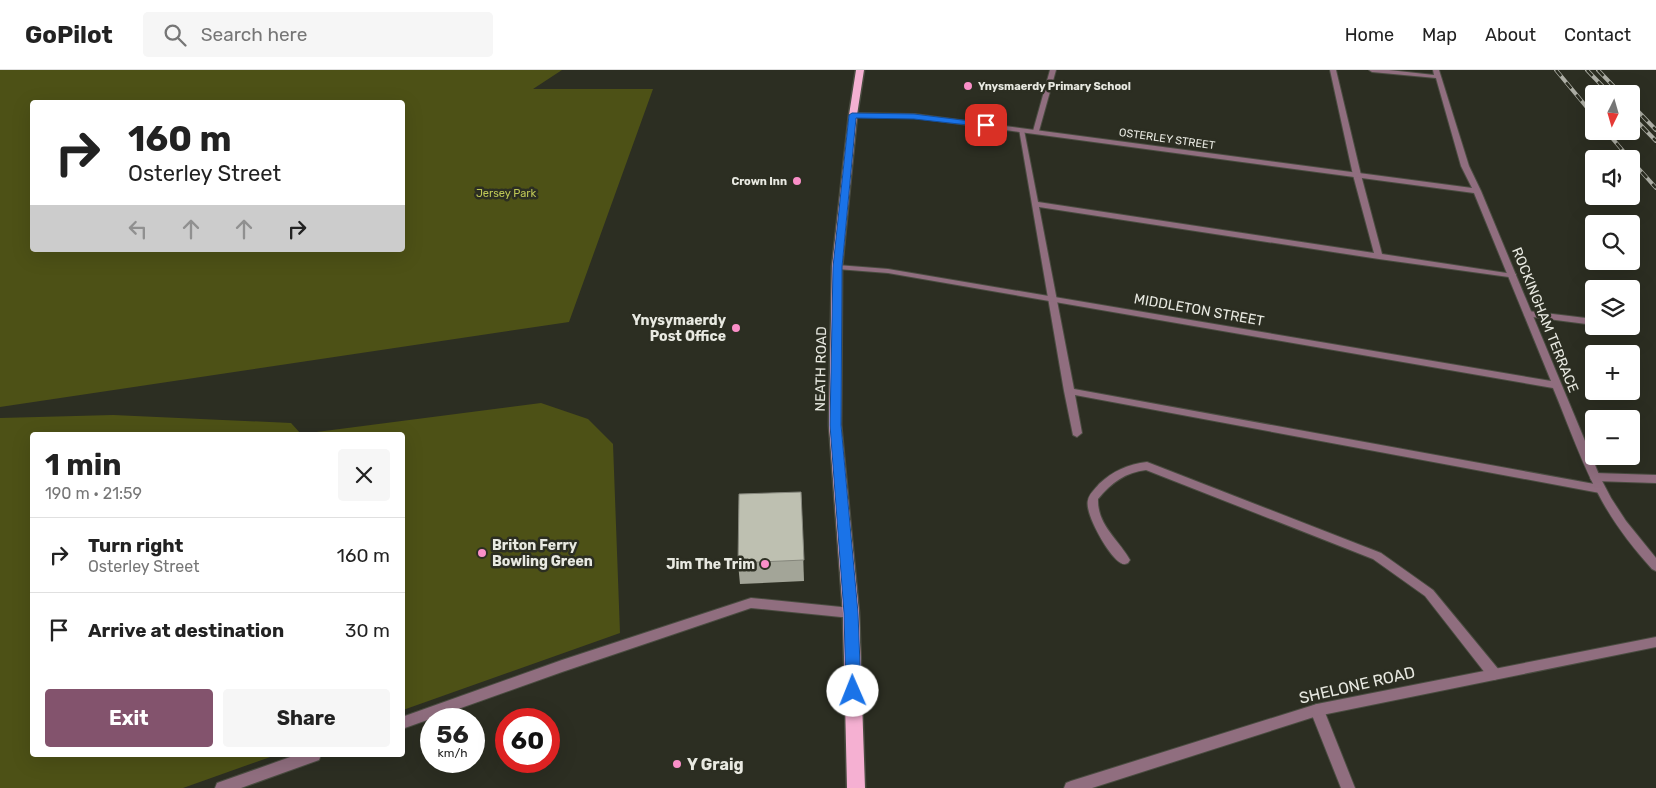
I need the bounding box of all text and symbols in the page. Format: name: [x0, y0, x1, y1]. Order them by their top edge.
search box: [143, 12, 493, 57]
text: GoPilot: [25, 21, 113, 49]
icon: search: [161, 21, 189, 49]
text: Search here: [201, 23, 307, 46]
text: Home: [1345, 24, 1394, 46]
text: Map: [1422, 24, 1457, 46]
text: About: [1485, 24, 1536, 46]
text: Contact: [1564, 24, 1631, 46]
marker: Ynysmaerdy Primary School: [962, 80, 974, 92]
place label: Ynysmaerdy Primary School: [978, 80, 1131, 93]
north arrow: [1585, 85, 1640, 140]
map controls: [1585, 85, 1640, 465]
pin: [965, 104, 1007, 146]
icon: arrive: [972, 111, 1000, 139]
text: 160 m: [128, 118, 232, 160]
icon: right: [45, 120, 110, 185]
street label: OSTERLEY STREET: [1118, 126, 1216, 152]
button: sound: [1585, 150, 1640, 205]
text: Osterley Street: [128, 160, 281, 187]
place label: Crown Inn: [731, 175, 787, 188]
marker: Crown Inn: [791, 175, 803, 187]
park label: Jersey Park: [476, 187, 536, 200]
icon: left: [124, 215, 152, 243]
icon: ahead: [177, 215, 205, 243]
icon: ahead: [230, 215, 258, 243]
icon: right: [283, 215, 311, 243]
button: search: [1585, 215, 1640, 270]
street label: ROCKINGHAM TERRACE: [1508, 245, 1582, 395]
button: layers: [1585, 280, 1640, 335]
street label: MIDDLETON STREET: [1132, 290, 1266, 330]
place label: Ynysymaerdy Post Office: [632, 312, 727, 345]
marker: Ynysymaerdy Post Office: [730, 322, 742, 334]
street label: NEATH ROAD: [812, 326, 830, 412]
button: +: [1585, 345, 1640, 400]
button: −: [1585, 410, 1640, 465]
text: 1 min: [45, 447, 122, 483]
button: close: [338, 449, 390, 501]
text: 190 m · 21:59: [45, 484, 142, 503]
text: Turn right: [88, 534, 183, 557]
place label: Briton Ferry Bowling Green: [492, 537, 593, 570]
icon: right: [45, 541, 73, 569]
text: 160 m: [337, 544, 390, 567]
marker: Briton Ferry Bowling Green: [476, 547, 488, 559]
place label: Jim The Trim: [666, 556, 755, 573]
text: Osterley Street: [88, 557, 199, 576]
marker: Jim The Trim: [759, 558, 771, 570]
icon: arrive: [45, 616, 73, 644]
text: Arrive at destination: [88, 619, 284, 642]
text: 30 m: [345, 619, 390, 642]
street label: SHELONE ROAD: [1297, 662, 1417, 708]
position arrow: [826, 664, 878, 716]
button: Exit: [45, 689, 213, 747]
button: Share: [223, 689, 390, 747]
speed limit sign: 60: [495, 708, 560, 773]
text: 56: [436, 720, 469, 749]
text: km/h: [438, 746, 467, 760]
place label: Y Graig: [687, 755, 744, 774]
marker: Y Graig: [671, 758, 683, 770]

